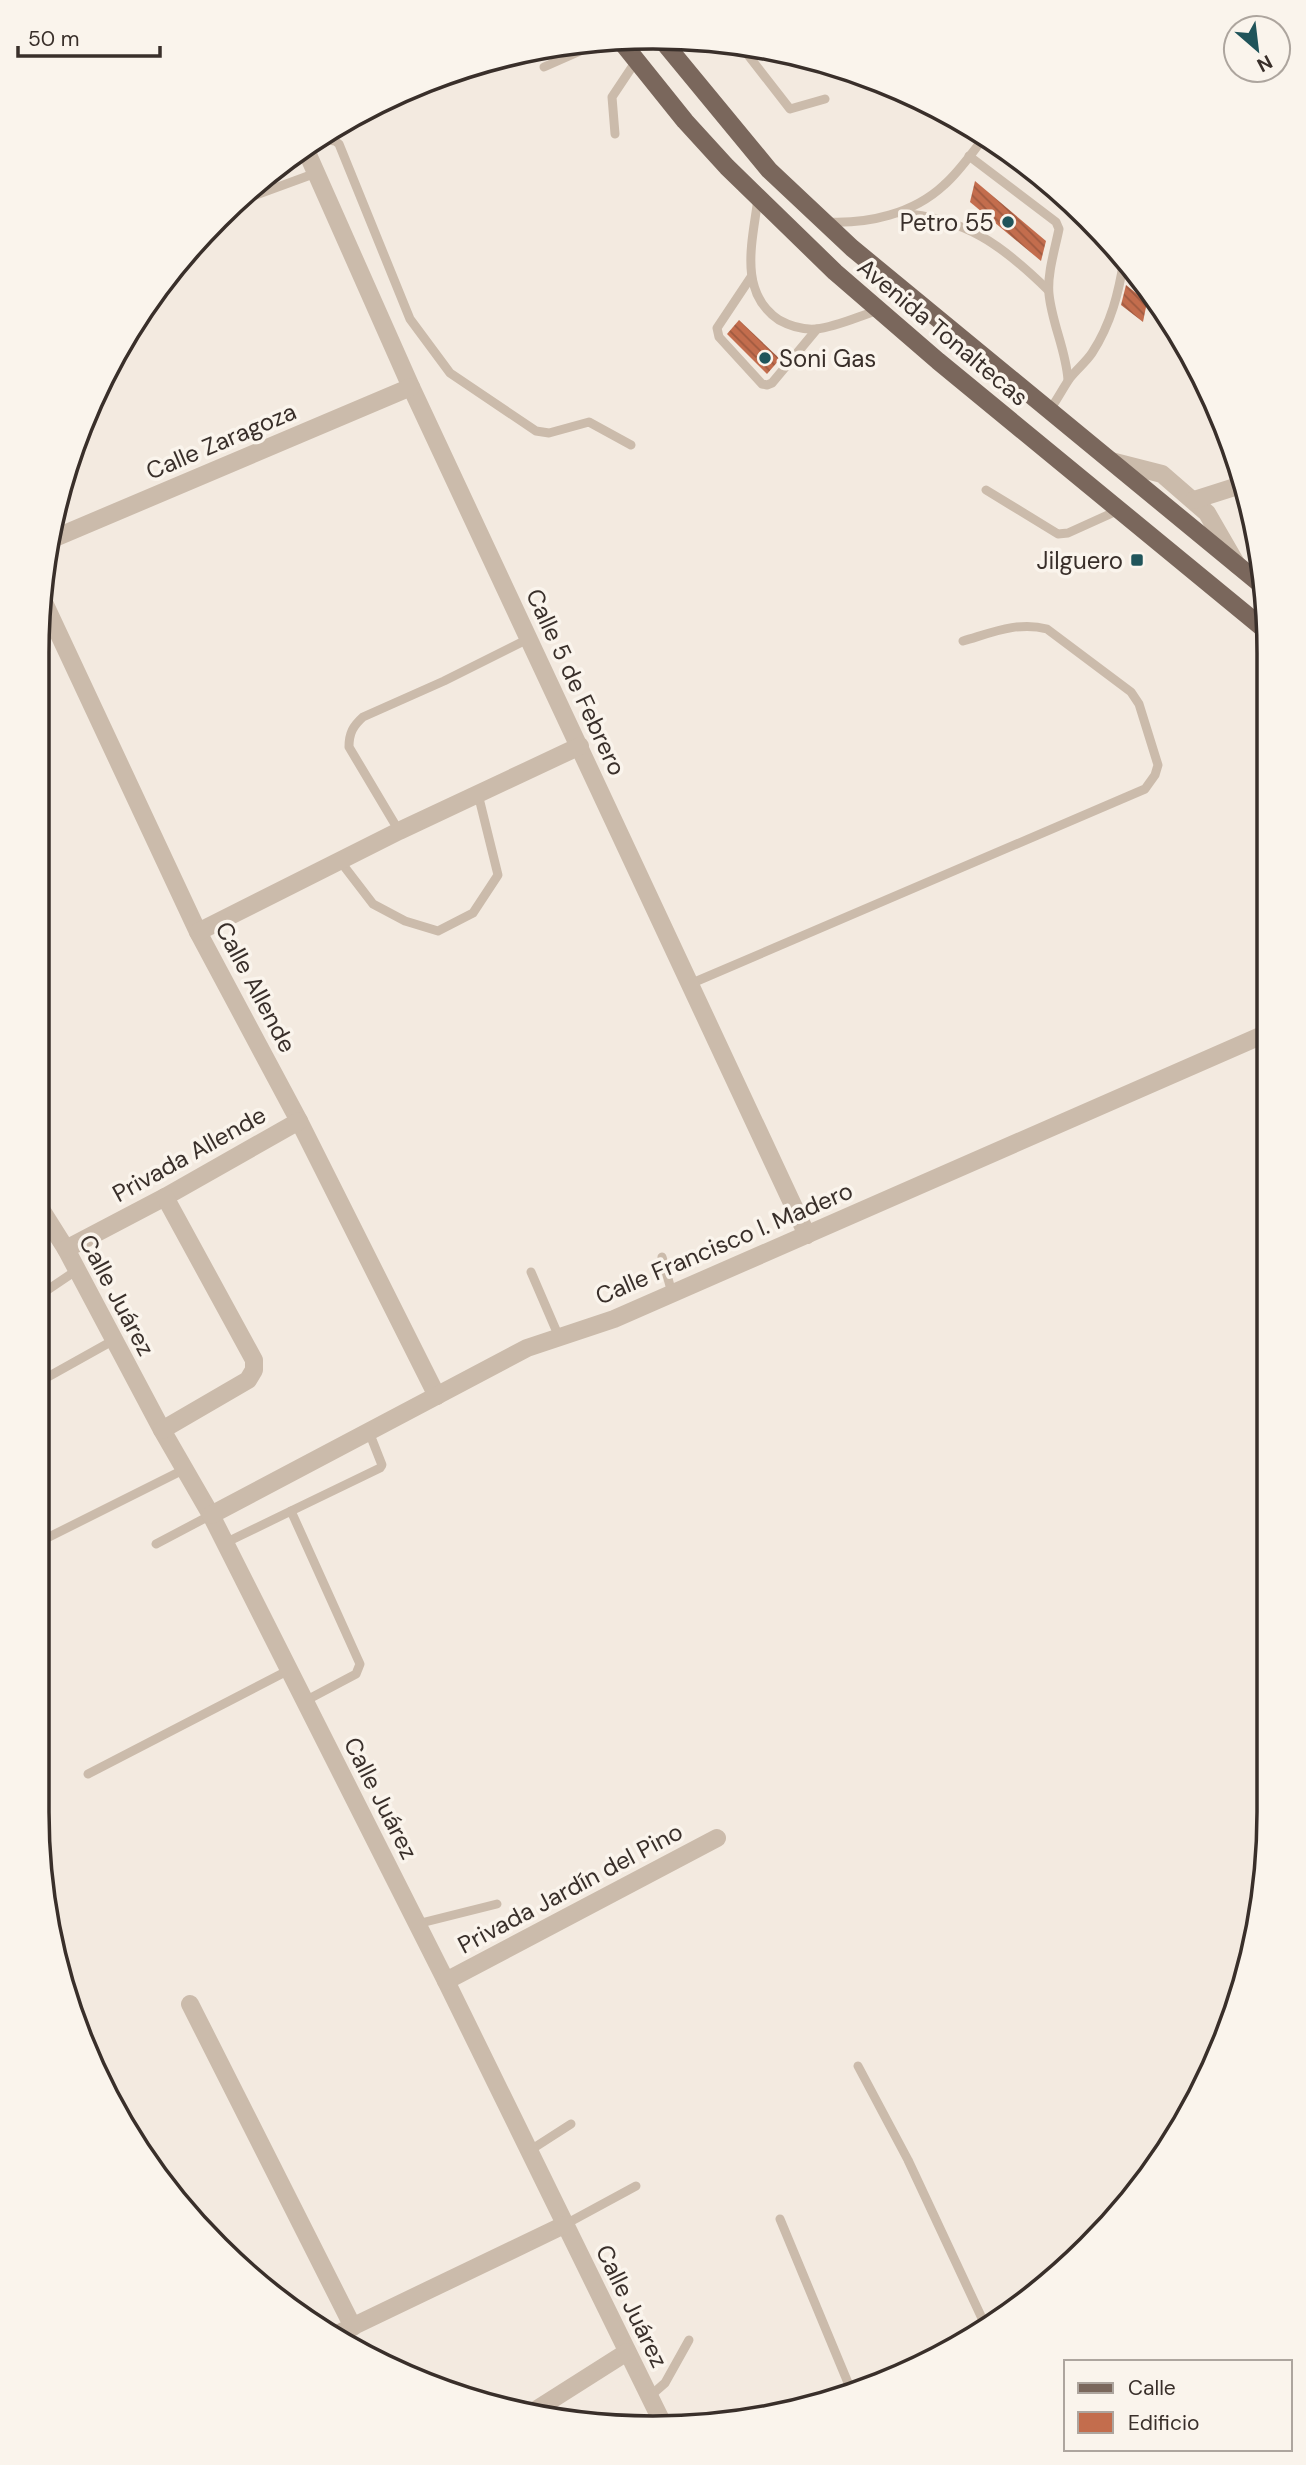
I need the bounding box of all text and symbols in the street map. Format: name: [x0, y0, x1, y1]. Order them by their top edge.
scale bar: [18, 14, 159, 58]
north arrow: [1222, 14, 1292, 84]
text: 50 m: [28, 25, 79, 53]
text: N: [1253, 49, 1277, 78]
place label: Petro 55: [900, 207, 994, 238]
marker: Petro 55: [1000, 214, 1016, 230]
street label: Avenida Tonaltecas: [851, 251, 1035, 413]
place label: Soni Gas: [779, 343, 876, 374]
marker: Soni Gas: [757, 350, 773, 366]
street label: Calle Zaragoza: [141, 395, 301, 487]
place label: Jilguero: [1036, 545, 1123, 576]
marker: Jilguero: [1129, 552, 1145, 568]
street label: Calle 5 de Febrero: [519, 584, 633, 780]
street label: Calle Allende: [209, 916, 303, 1058]
street label: Privada Allende: [107, 1099, 271, 1209]
street label: Calle Francisco I. Madero: [591, 1175, 857, 1311]
street label: Calle Juárez: [72, 1229, 162, 1361]
street label: Calle Juárez: [337, 1732, 425, 1864]
street label: Privada Jardín del Pino: [452, 1816, 688, 1960]
street label: Calle Juárez: [589, 2239, 675, 2373]
legend: [1064, 2360, 1292, 2451]
text: Calle: [1128, 2374, 1176, 2402]
text: Edificio: [1128, 2409, 1199, 2437]

